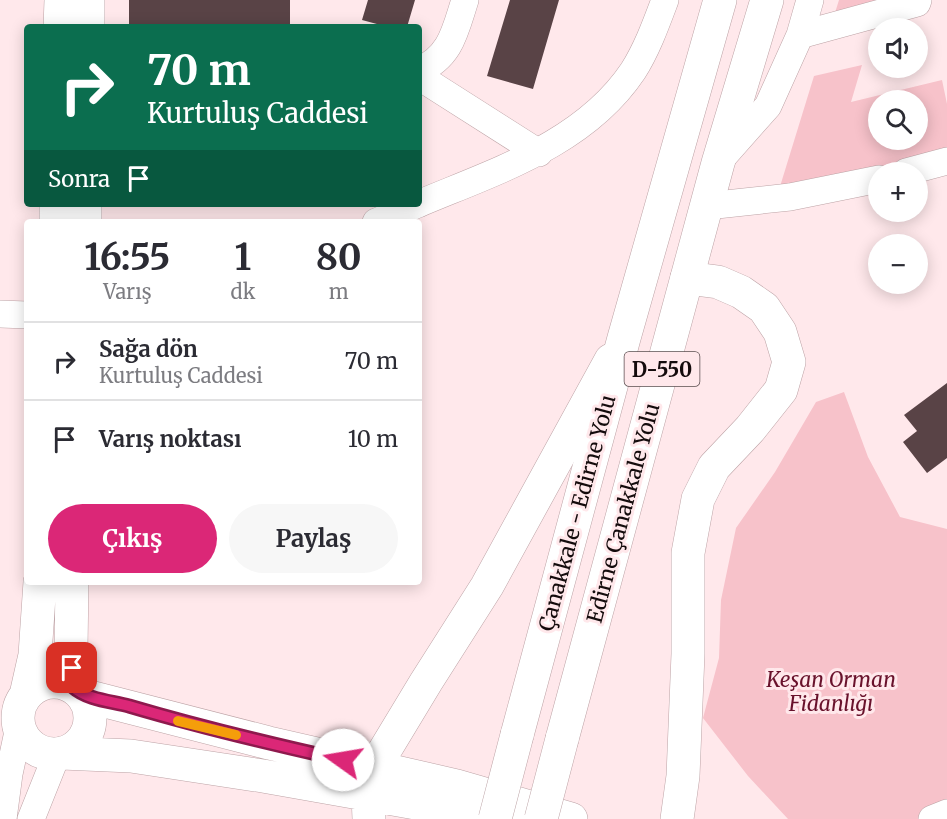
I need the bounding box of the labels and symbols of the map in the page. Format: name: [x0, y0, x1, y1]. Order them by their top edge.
road number: D-550: [624, 352, 700, 386]
street label: Çanakkale - Edirne Yolu: [532, 392, 622, 634]
street label: Edirne Çanakkale Yolu: [581, 400, 665, 626]
pin: [46, 642, 97, 693]
park label: Keşan Orman Fidanlığı: [765, 666, 896, 717]
position arrow: [311, 728, 375, 792]

